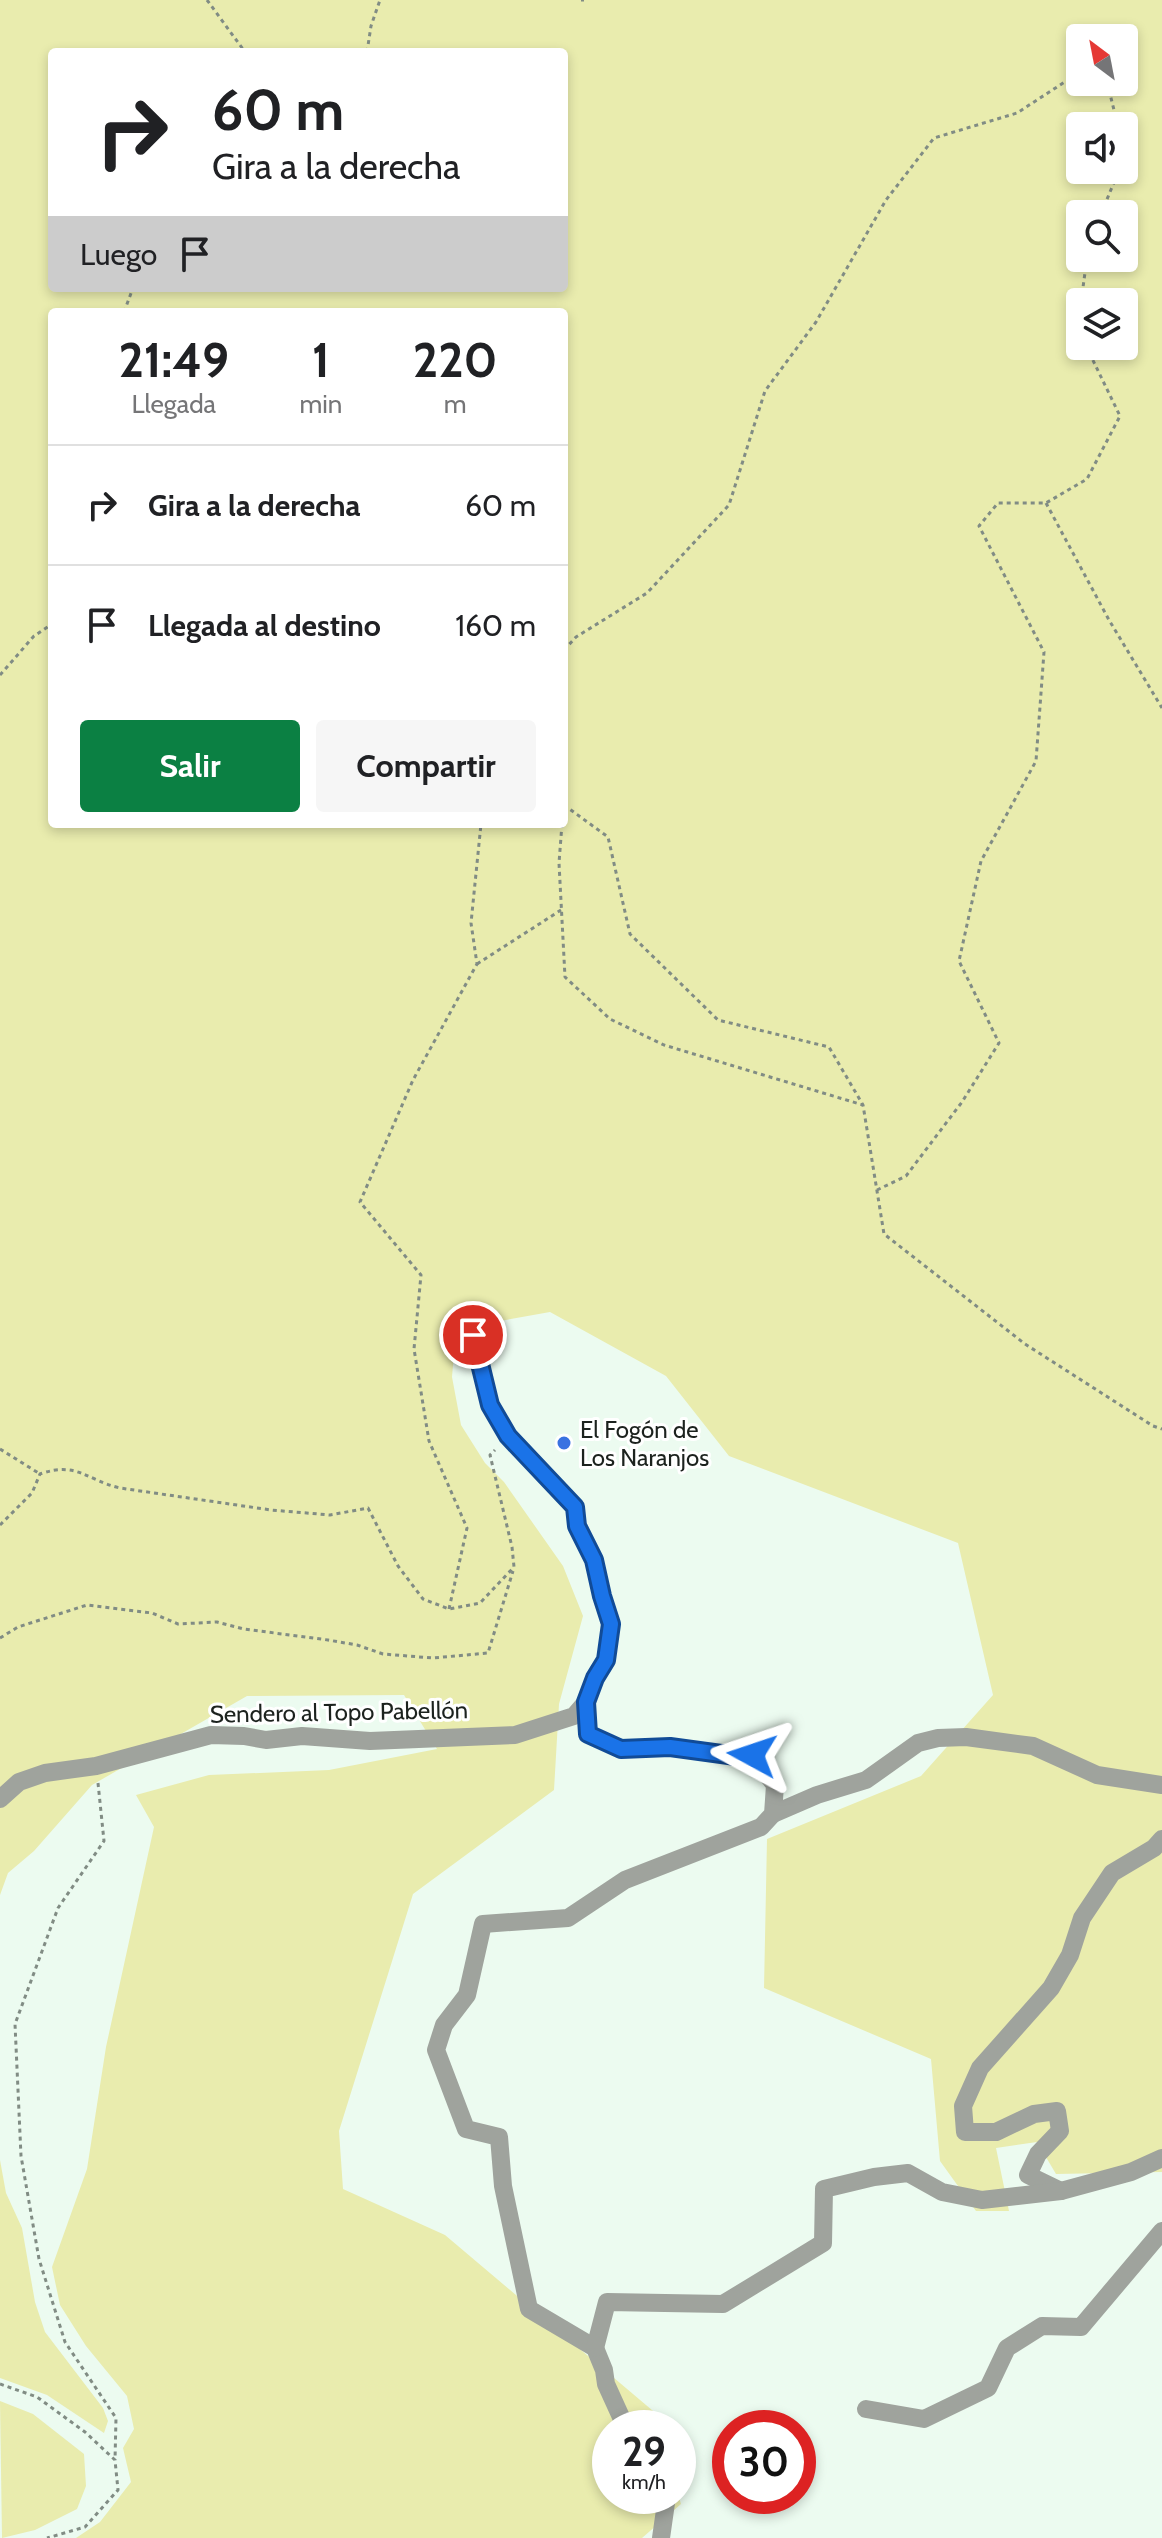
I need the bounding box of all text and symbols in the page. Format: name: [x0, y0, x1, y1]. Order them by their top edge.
north arrow: [1066, 24, 1138, 96]
map controls: [1066, 24, 1138, 360]
text: 60 m: [212, 76, 344, 144]
icon: right: [80, 80, 184, 184]
button: sound: [1066, 112, 1138, 184]
text: Gira a la derecha: [212, 144, 460, 188]
button: search: [1066, 200, 1138, 272]
icon: arrive: [173, 232, 217, 276]
text: Luego: [80, 236, 157, 273]
button: layers: [1066, 288, 1138, 360]
text: 21:49: [118, 331, 229, 389]
text: 1: [312, 331, 330, 389]
text: 220: [413, 331, 497, 389]
text: Llegada: [131, 388, 216, 420]
text: min: [299, 388, 342, 420]
text: m: [444, 388, 467, 420]
icon: right: [80, 483, 124, 527]
text: Gira a la derecha: [148, 487, 360, 524]
text: 60 m: [465, 487, 536, 524]
icon: arrive: [80, 603, 124, 647]
text: Llegada al destino: [148, 607, 381, 644]
text: 160 m: [455, 607, 536, 644]
button: Salir: [80, 720, 300, 812]
button: Compartir: [316, 720, 536, 812]
pin: [439, 1301, 507, 1369]
icon: arrive: [451, 1313, 495, 1357]
place label: El Fogón de Los Naranjos: [580, 1415, 709, 1472]
marker: El Fogón de Los Naranjos: [555, 1434, 573, 1452]
street label: Sendero al Topo Pabellón: [210, 1695, 468, 1729]
position arrow: [710, 1713, 794, 1797]
speed limit sign: 30: [712, 2410, 816, 2514]
text: 29: [622, 2427, 666, 2476]
text: km/h: [622, 2470, 666, 2494]

